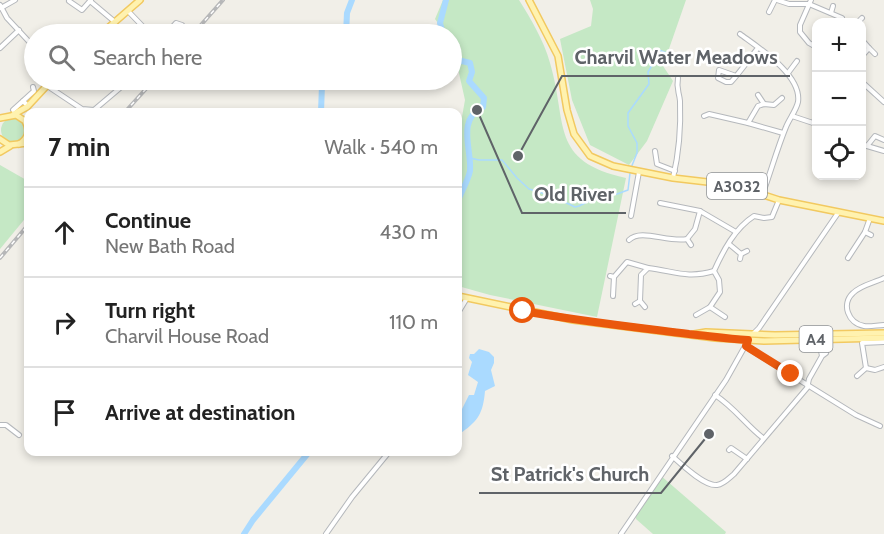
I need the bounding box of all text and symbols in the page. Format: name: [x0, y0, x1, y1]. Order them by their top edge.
map controls: [812, 18, 866, 180]
button: +: [812, 18, 866, 72]
search box: [24, 24, 462, 90]
callout: Charvil Water Meadows: [562, 38, 790, 76]
icon: search: [45, 41, 78, 74]
text: Search here: [93, 44, 202, 71]
text: Charvil Water Meadows: [574, 45, 778, 69]
button: −: [812, 72, 866, 126]
button: locate: [812, 126, 866, 180]
text: 7 min: [48, 131, 110, 163]
text: Walk · 540 m: [324, 135, 438, 159]
road number: A3032: [707, 173, 767, 199]
callout: Old River: [522, 175, 626, 213]
text: Old River: [534, 182, 614, 206]
text: Continue: [105, 207, 191, 234]
icon: ahead: [48, 216, 81, 249]
text: 430 m: [380, 220, 438, 244]
text: New Bath Road: [105, 234, 235, 258]
text: Turn right: [105, 297, 195, 324]
route start: [509, 297, 535, 323]
icon: right: [48, 306, 81, 339]
text: 110 m: [389, 310, 438, 334]
text: Charvil House Road: [105, 324, 269, 348]
road number: A4: [800, 326, 832, 352]
route end: [777, 360, 803, 386]
icon: arrive: [48, 396, 81, 429]
text: Arrive at destination: [105, 399, 295, 426]
callout: St Patrick's Church: [479, 455, 661, 493]
text: St Patrick's Church: [491, 462, 649, 486]

